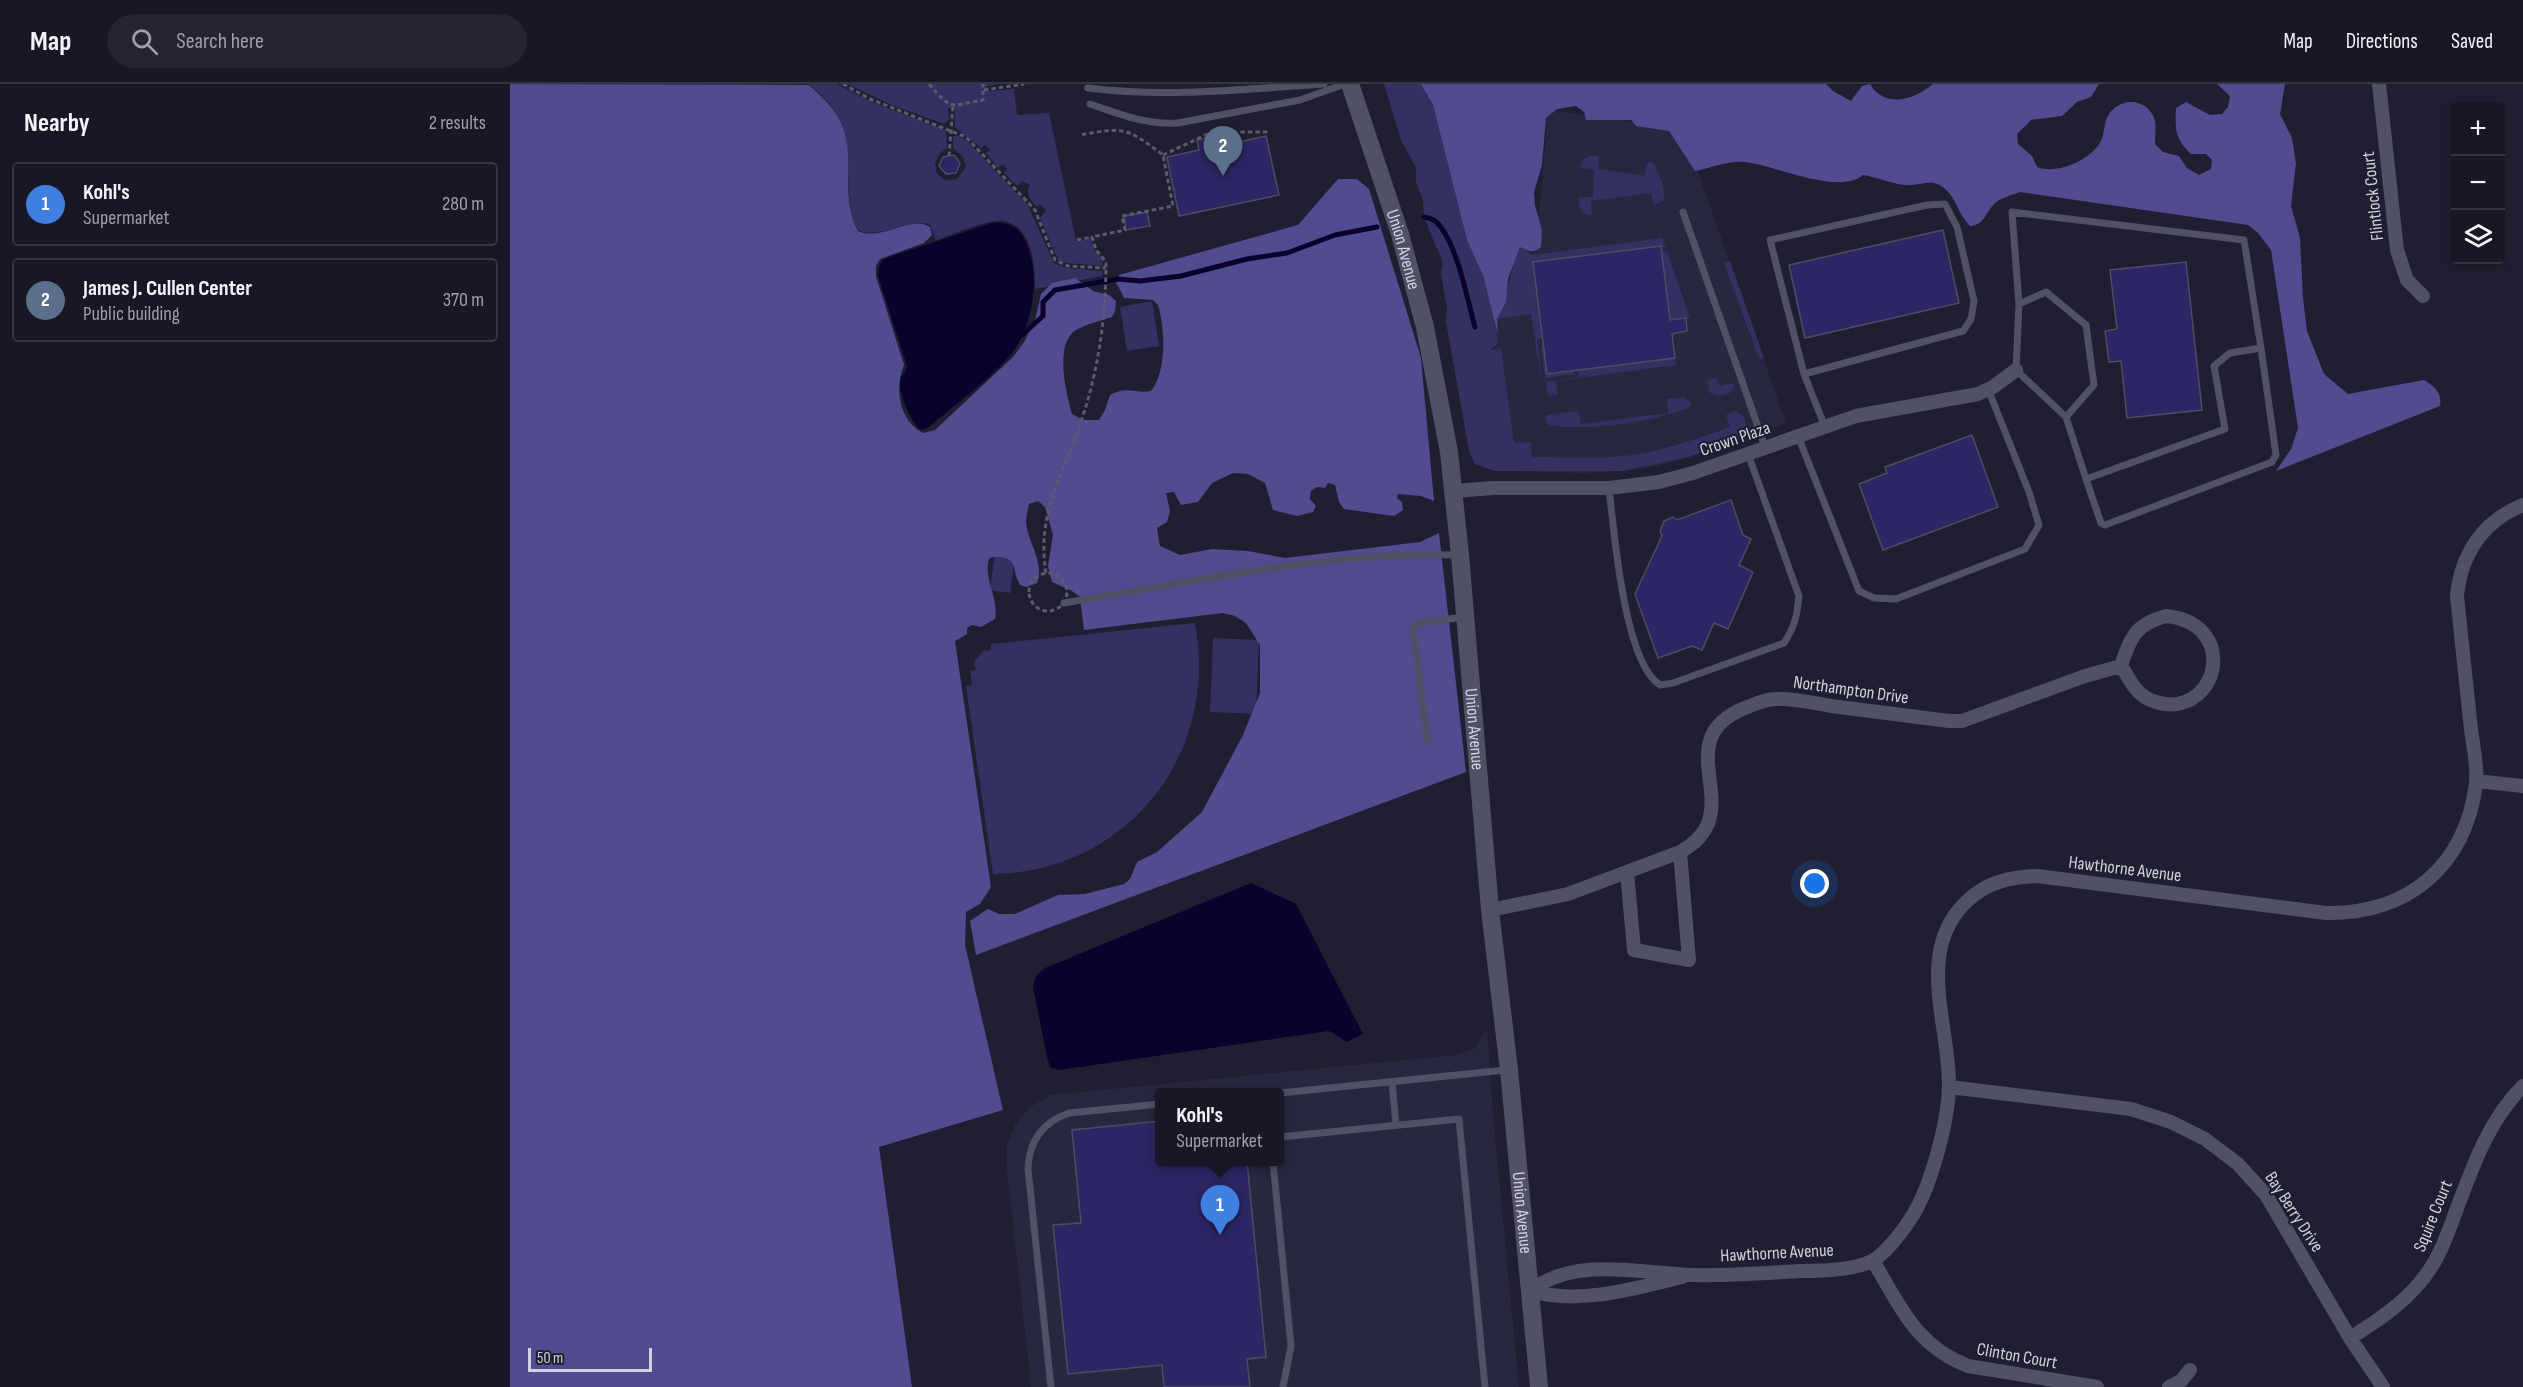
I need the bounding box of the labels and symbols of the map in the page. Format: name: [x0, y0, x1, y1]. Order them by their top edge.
pin: 2: [1204, 126, 1242, 176]
street label: Flintlock Court: [2358, 150, 2388, 242]
street label: Union Avenue: [1382, 207, 1425, 292]
street label: Crown Plaza: [1697, 417, 1773, 461]
street label: Northampton Drive: [1792, 672, 1910, 708]
street label: Union Avenue: [1461, 687, 1489, 771]
street label: Hawthorne Avenue: [2067, 852, 2183, 886]
your location: [1800, 869, 1829, 898]
street label: Bay Berry Drive: [2260, 1168, 2328, 1256]
street label: Union Avenue: [1508, 1171, 1537, 1255]
street label: Squire Court: [2409, 1177, 2457, 1255]
pin: 1: [1200, 1186, 1240, 1235]
street label: Hawthorne Avenue: [1720, 1240, 1834, 1266]
street label: Clinton Court: [1975, 1339, 2059, 1374]
scale bar: [528, 1345, 652, 1372]

